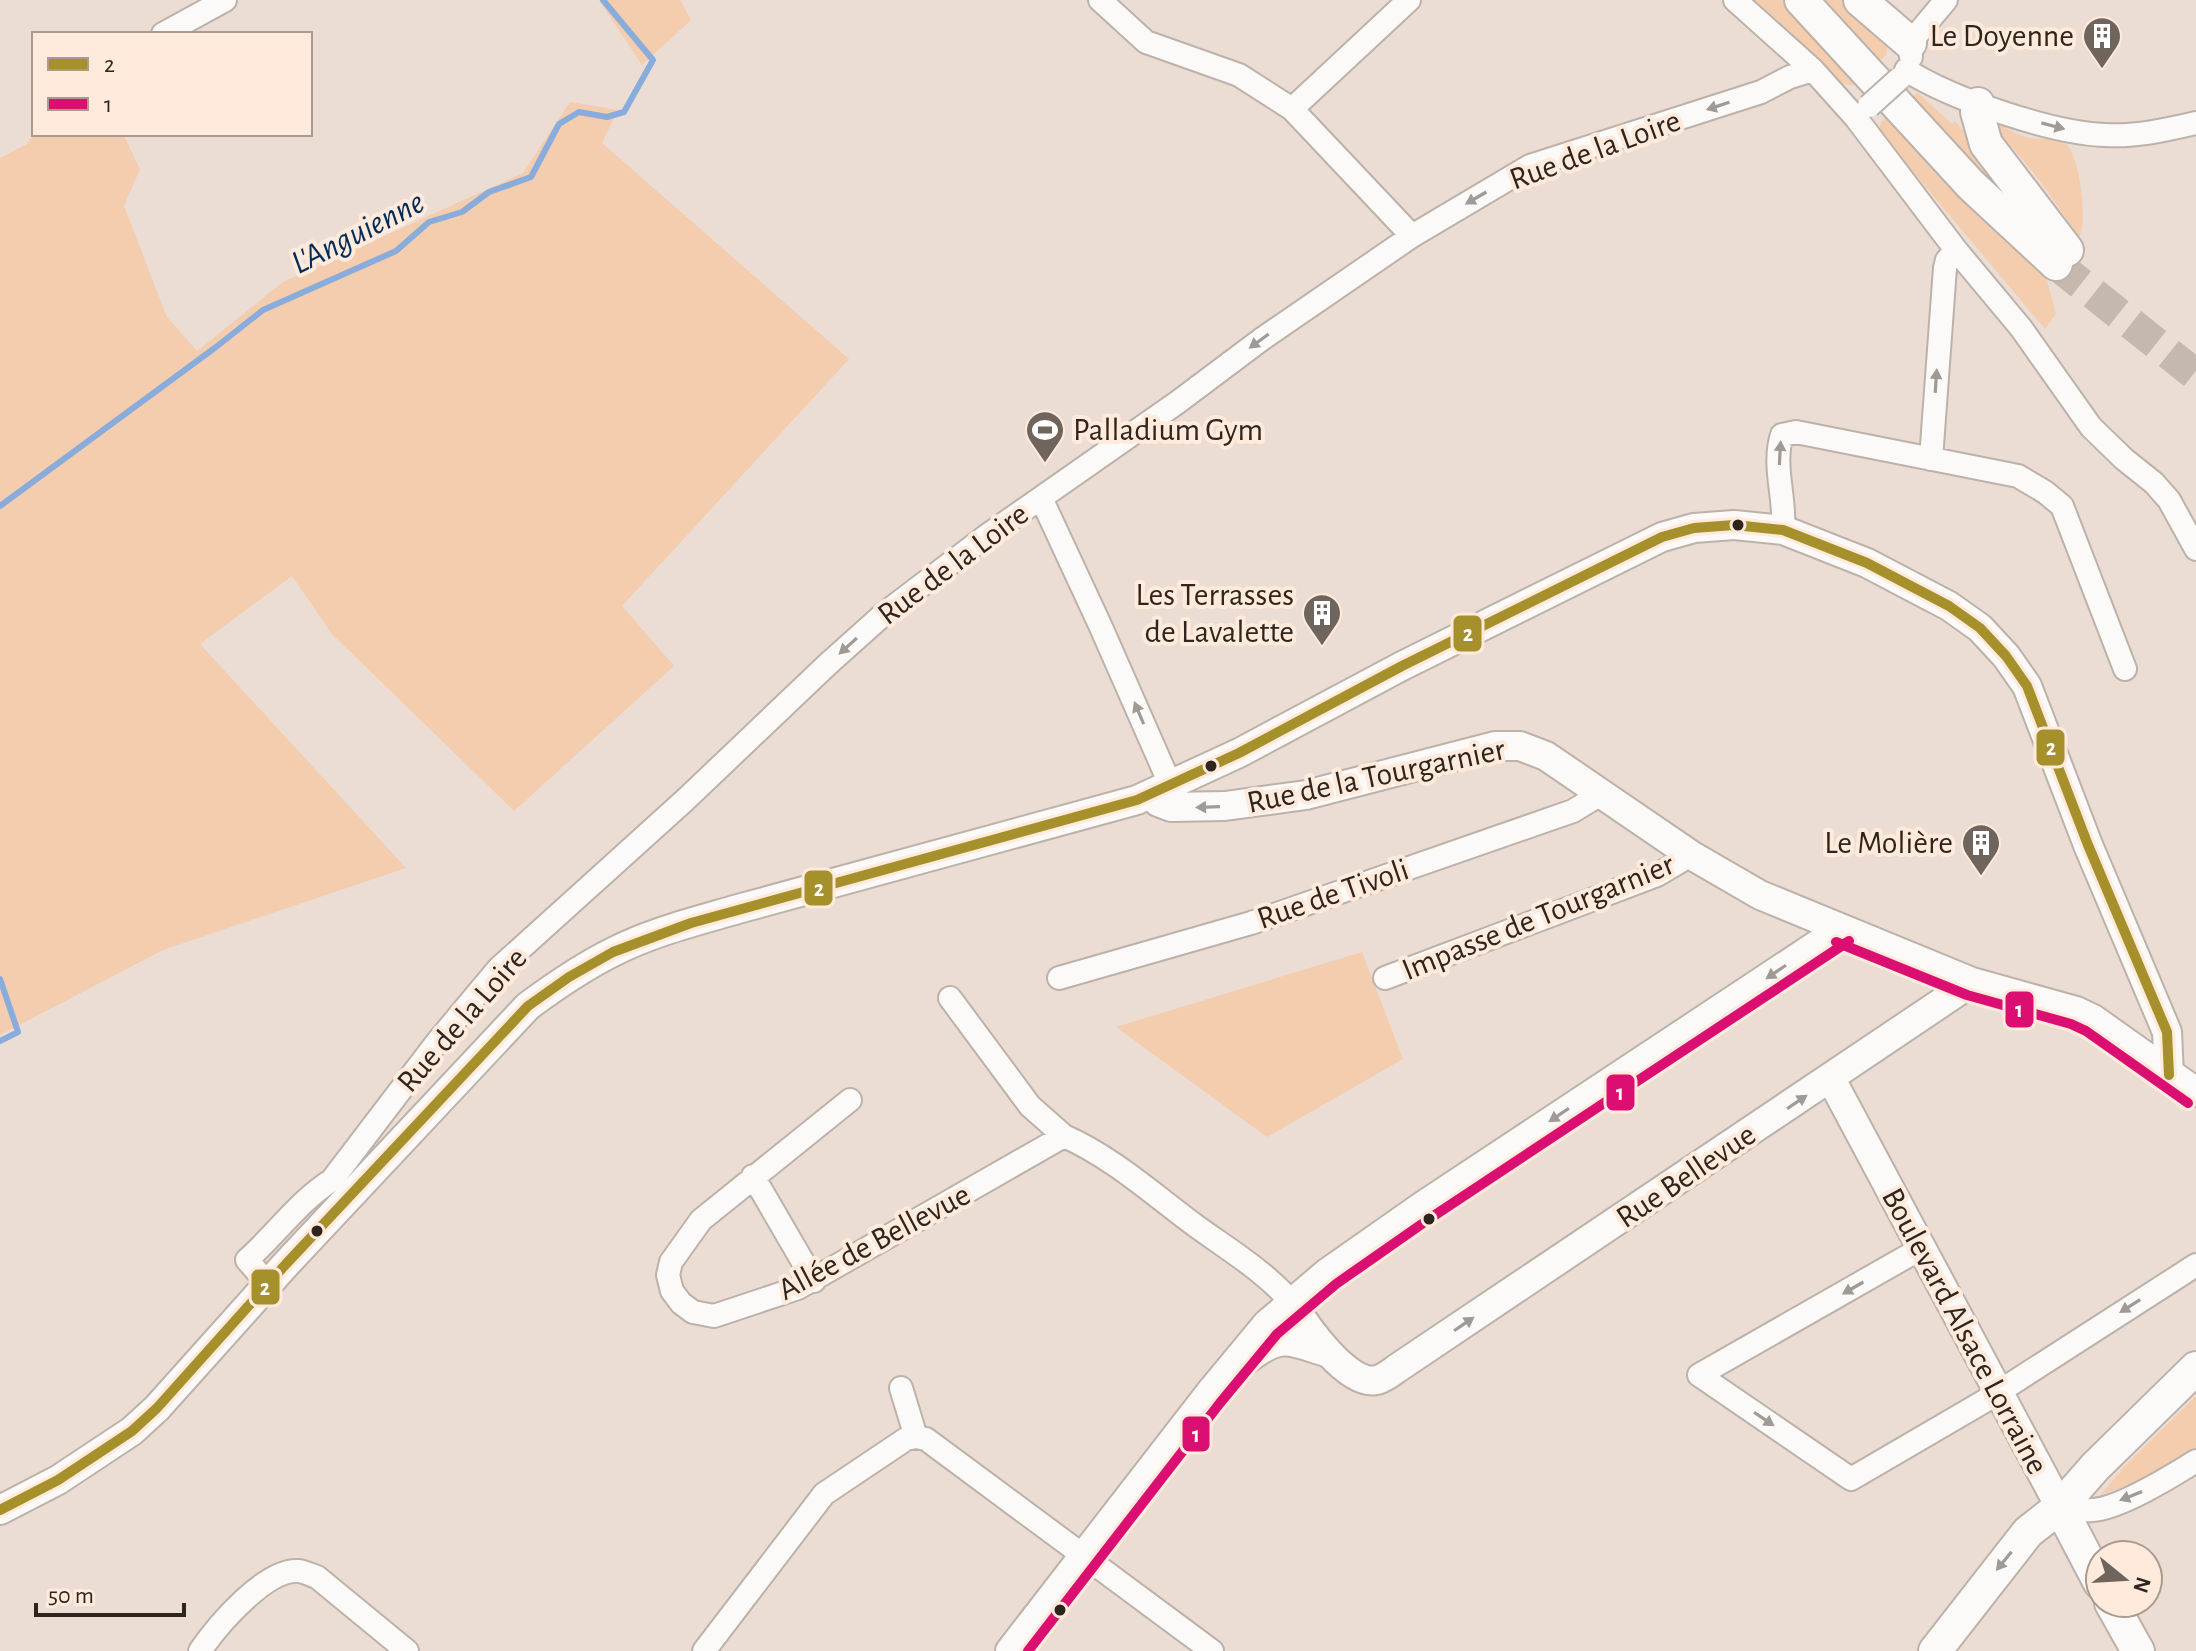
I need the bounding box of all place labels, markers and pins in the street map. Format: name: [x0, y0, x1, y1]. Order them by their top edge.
building icon: Le Doyenne: [2081, 15, 2123, 70]
place label: Le Doyenne: [1930, 20, 2074, 52]
sports icon: Palladium Gym: [1024, 409, 1066, 464]
place label: Palladium Gym: [1073, 414, 1263, 446]
unlabelled marker: [1730, 517, 1746, 533]
place label: Les Terrasses de Lavalette: [1136, 579, 1294, 648]
building icon: Les Terrasses de Lavalette: [1301, 592, 1343, 647]
unlabelled marker: [1203, 758, 1219, 774]
building icon: Le Molière: [1960, 822, 2002, 877]
place label: Le Molière: [1824, 827, 1953, 859]
unlabelled marker: [1421, 1211, 1437, 1227]
unlabelled marker: [309, 1223, 325, 1239]
unlabelled marker: [1052, 1602, 1068, 1618]

